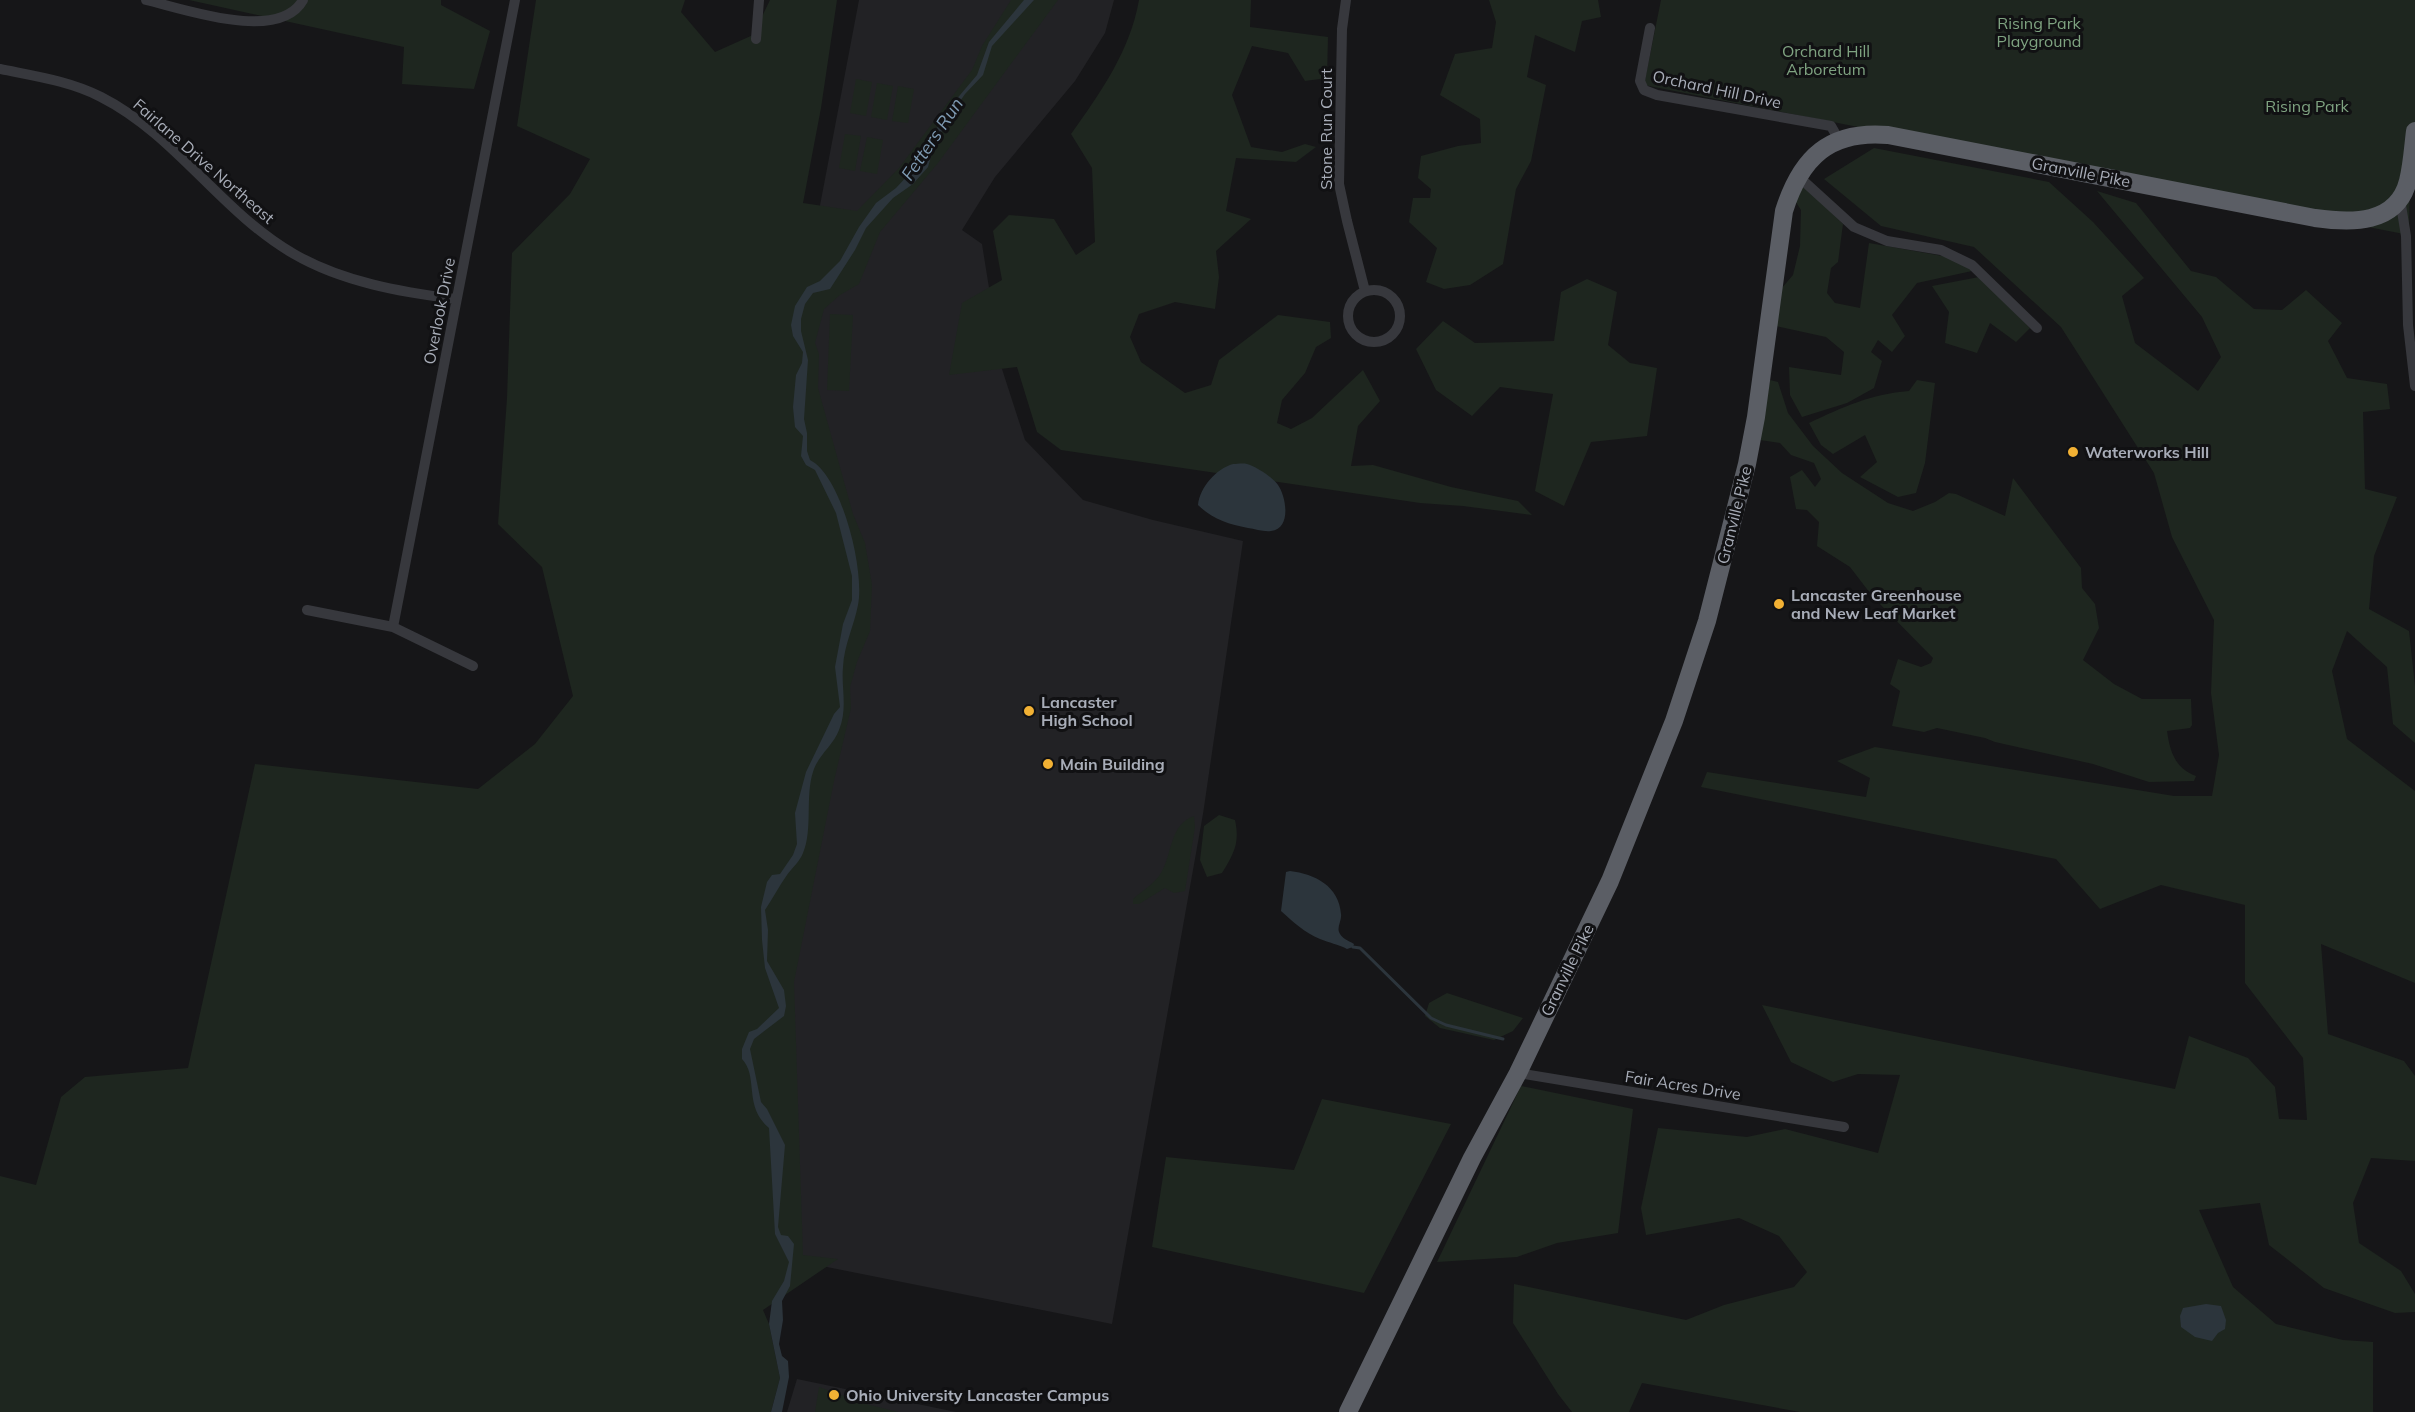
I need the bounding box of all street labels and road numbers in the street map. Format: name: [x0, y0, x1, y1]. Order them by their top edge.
street label: Orchard Hill Drive: [1651, 66, 1783, 112]
street label: Stone Run Court: [1316, 68, 1336, 190]
street label: Fairlane Drive Northeast: [129, 94, 279, 228]
street label: Granville Pike: [2030, 153, 2132, 191]
street label: Overlook Drive: [419, 256, 459, 366]
street label: Granville Pike: [1712, 464, 1756, 566]
street label: Granville Pike: [1536, 921, 1598, 1019]
street label: Fair Acres Drive: [1624, 1066, 1742, 1104]

